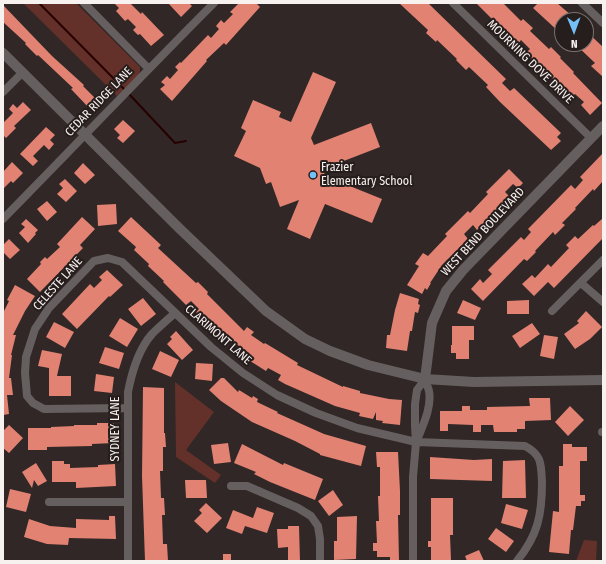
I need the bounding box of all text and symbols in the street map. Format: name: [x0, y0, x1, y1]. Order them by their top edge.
north arrow: [554, 12, 594, 52]
street label: MOURNING DOVE DRIVE: [484, 17, 576, 107]
street label: CEDAR RIDGE LANE: [62, 64, 136, 140]
place label: Frazier Elementary School: [321, 161, 412, 189]
marker: Frazier Elementary School: [308, 170, 318, 180]
street label: WEST BEND BOULEVARD: [438, 185, 528, 279]
street label: CELESTE LANE: [30, 254, 86, 314]
street label: CLARIMONT LANE: [182, 302, 254, 368]
street label: SYDNEY LANE: [109, 397, 123, 461]

